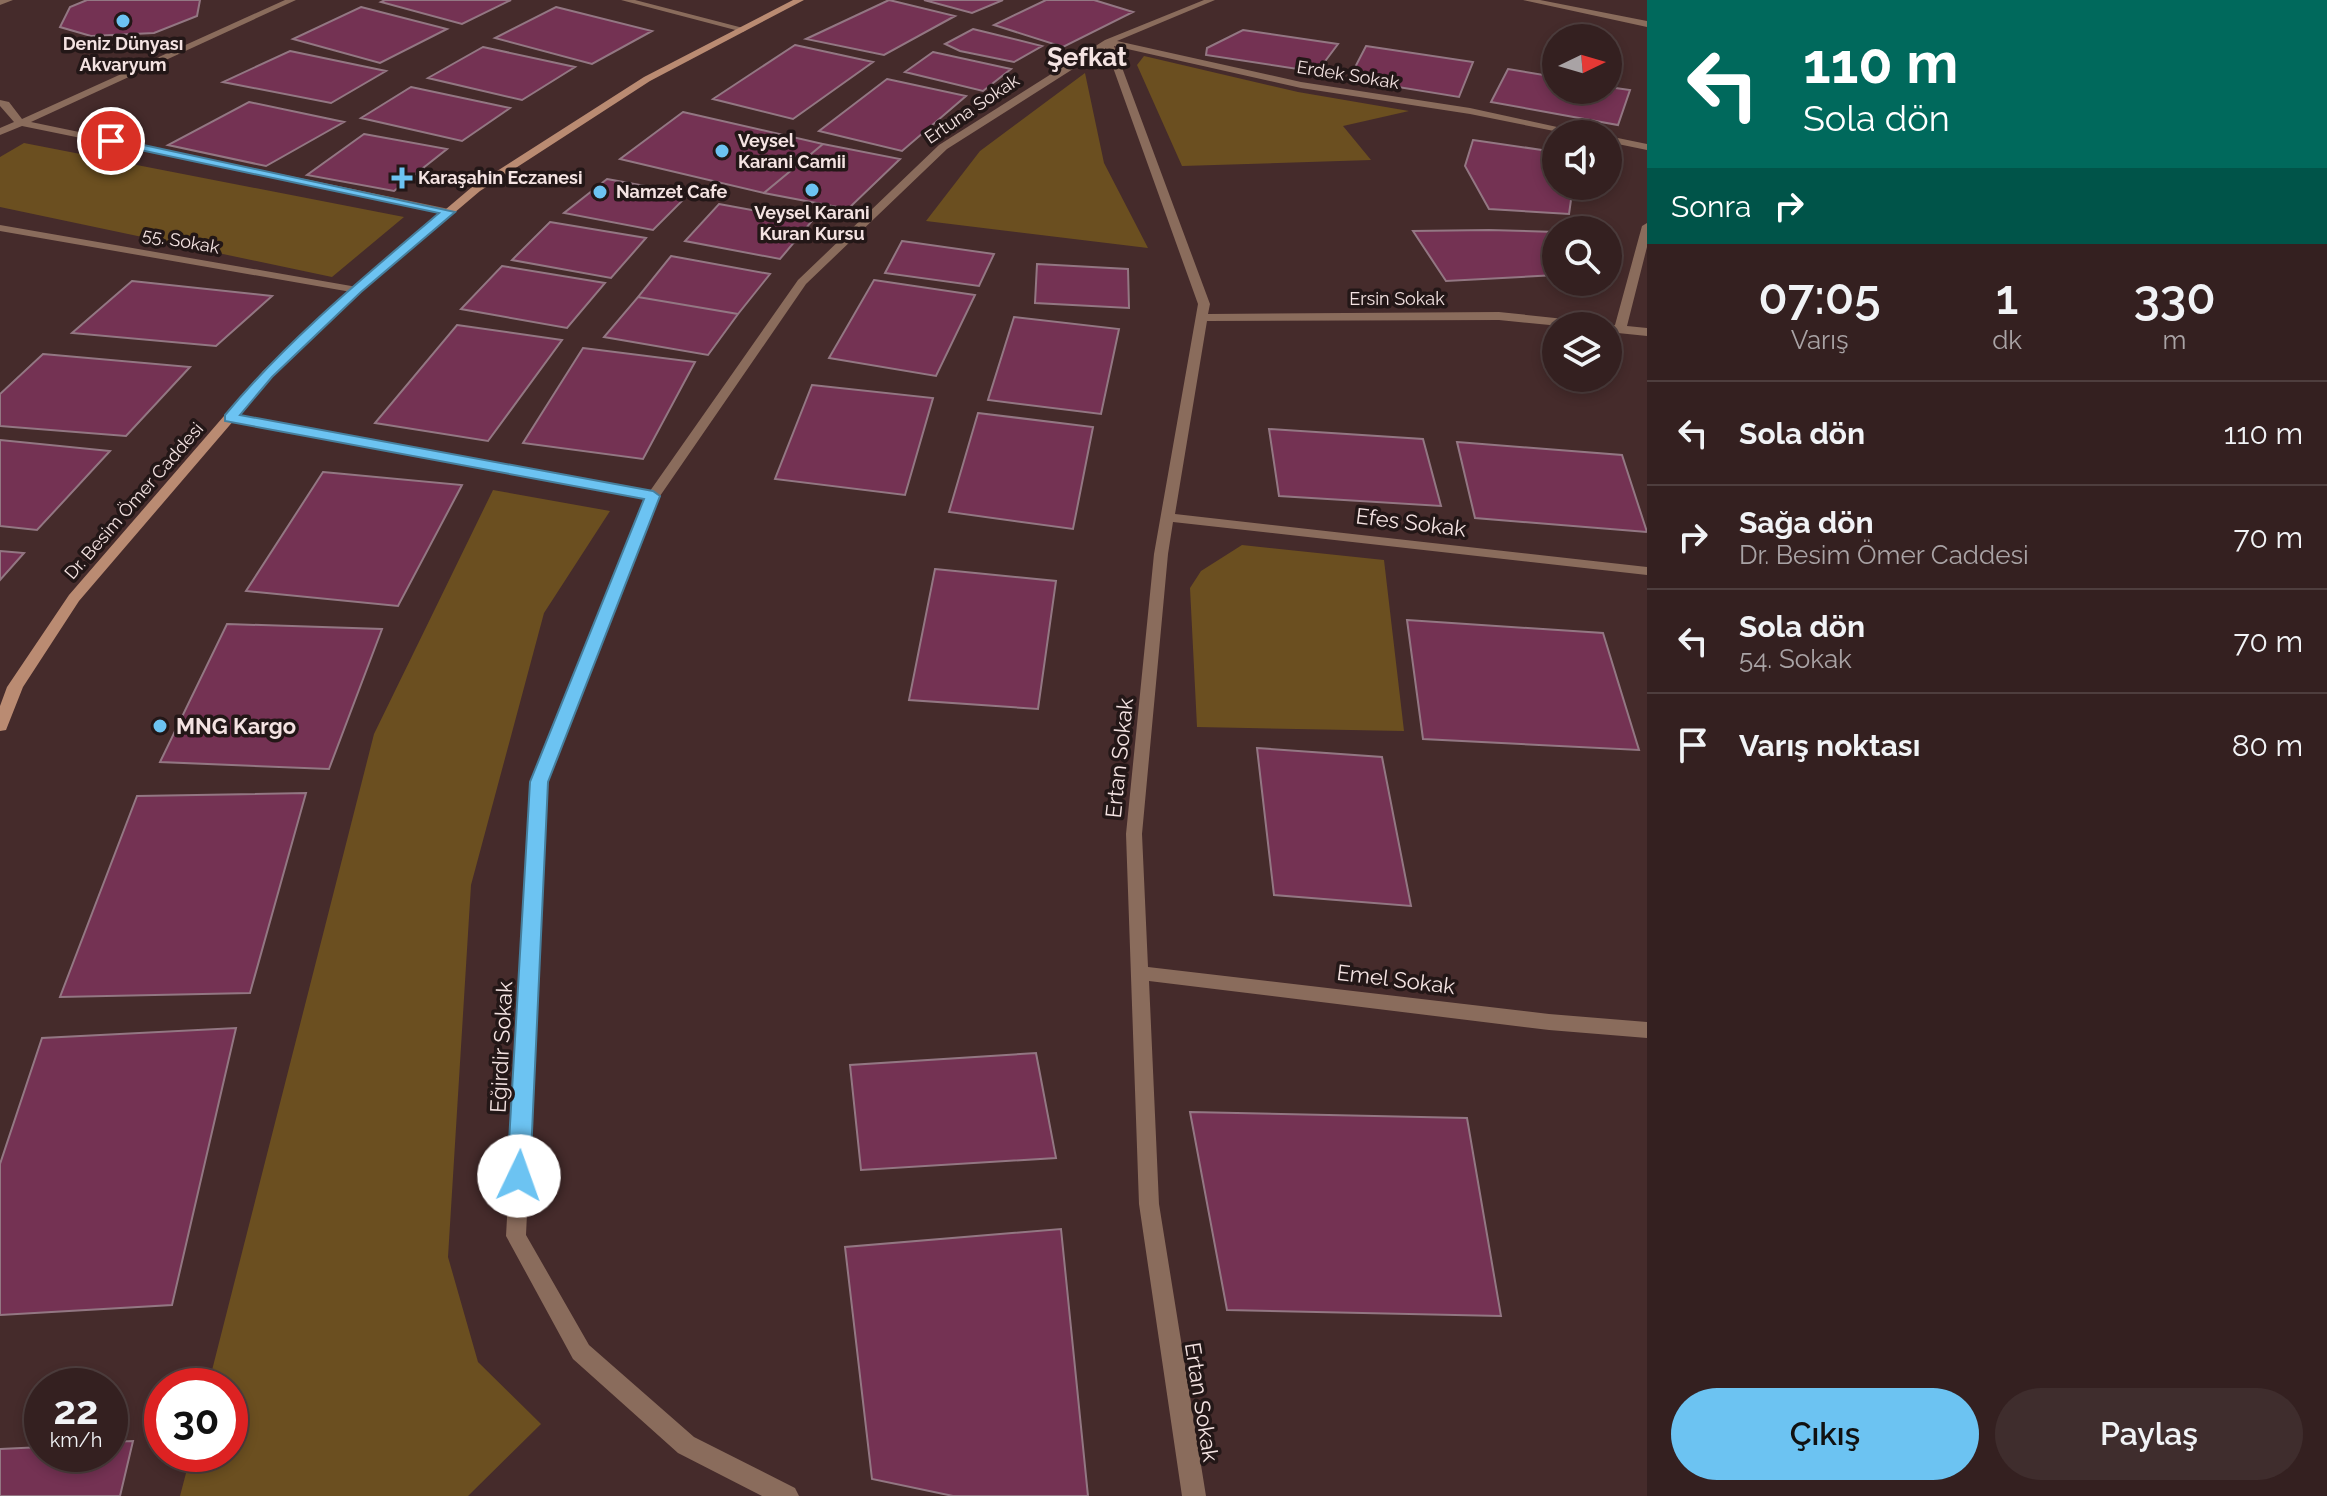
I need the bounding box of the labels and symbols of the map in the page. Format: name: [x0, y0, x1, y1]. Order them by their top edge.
marker: Deniz Dünyası Akvaryum: [114, 12, 132, 30]
north arrow: [1542, 24, 1622, 104]
place label: Deniz Dünyası Akvaryum: [63, 33, 183, 75]
district label: Şefkat: [1047, 42, 1127, 72]
street label: Erdek Sokak: [1295, 56, 1401, 93]
street label: Ertuna Sokak: [921, 69, 1023, 148]
pin: [77, 107, 145, 175]
place label: Veysel Karani Camii: [738, 130, 846, 172]
marker: Veysel Karani Camii: [713, 142, 731, 160]
place label: Karaşahin Eczanesi: [418, 167, 583, 188]
marker: Karaşahin Eczanesi: [393, 169, 411, 187]
place label: Namzet Cafe: [616, 181, 728, 202]
marker: Veysel Karani Kuran Kursu: [803, 181, 821, 199]
marker: Namzet Cafe: [591, 183, 609, 201]
place label: Veysel Karani Kuran Kursu: [754, 202, 870, 244]
street label: 55. Sokak: [141, 223, 222, 258]
street label: Ersin Sokak: [1349, 288, 1445, 309]
street label: Dr. Besim Ömer Caddesi: [60, 418, 207, 583]
street label: Efes Sokak: [1354, 502, 1468, 542]
street label: Ertan Sokak: [1100, 696, 1138, 819]
place label: MNG Kargo: [176, 713, 296, 739]
marker: MNG Kargo: [151, 717, 169, 735]
street label: Emel Sokak: [1335, 959, 1457, 999]
street label: Eğirdir Sokak: [485, 980, 517, 1114]
position arrow: [477, 1134, 561, 1218]
street label: Ertan Sokak: [1180, 1340, 1224, 1464]
speed limit sign: 30: [144, 1368, 248, 1472]

